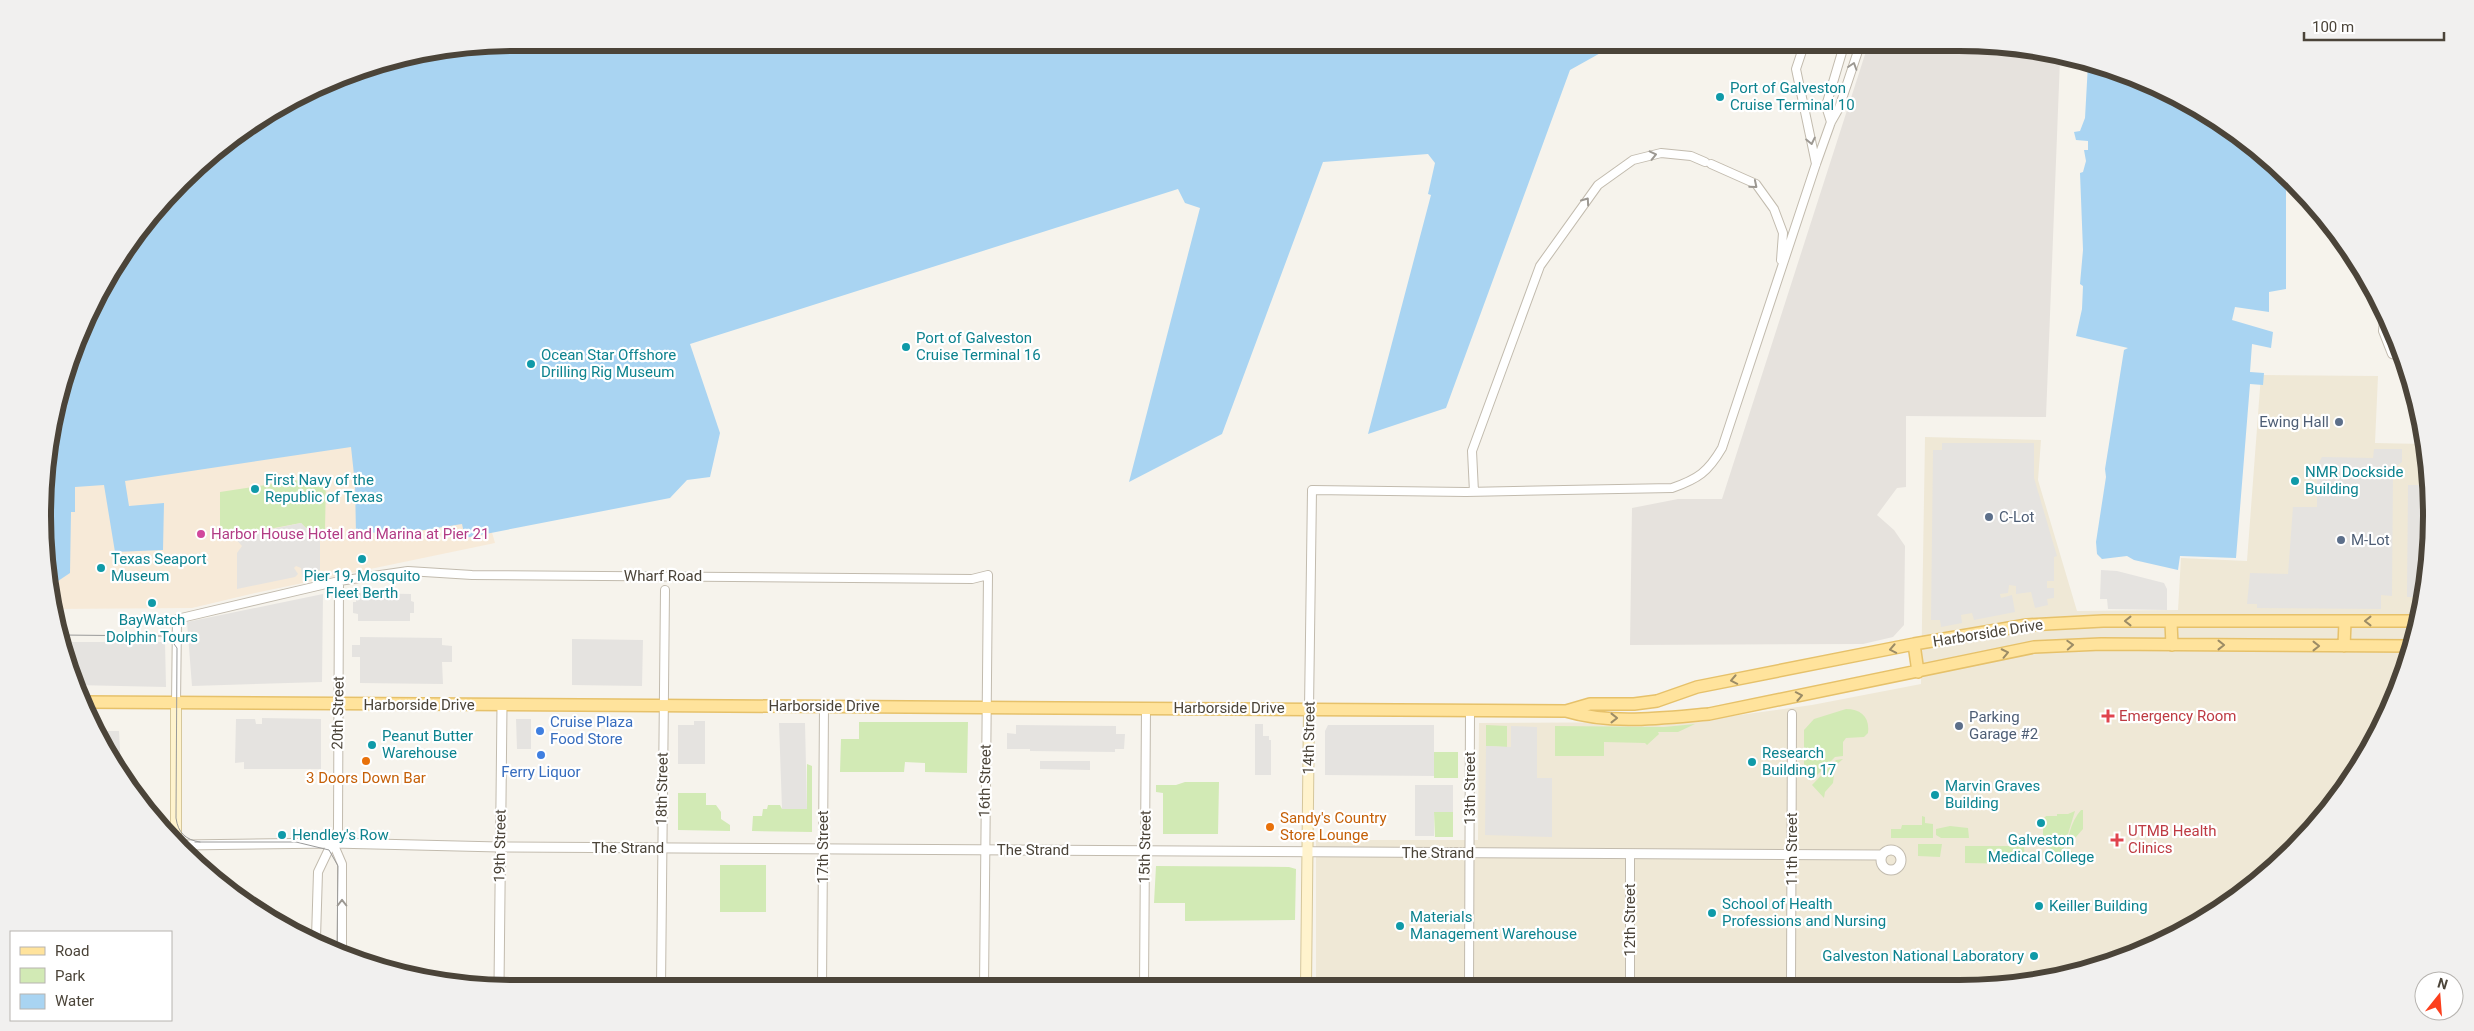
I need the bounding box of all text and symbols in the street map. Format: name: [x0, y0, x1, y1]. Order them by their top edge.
scale bar: [2304, 10, 2444, 42]
text: 100 m: [2312, 18, 2354, 36]
one-way arrow: [1847, 63, 1857, 71]
place label: Port of Galveston Cruise Terminal 10: [1730, 79, 1855, 114]
marker: Port of Galveston Cruise Terminal 10: [1714, 91, 1726, 103]
one-way arrow: [1805, 136, 1816, 145]
one-way arrow: [1648, 150, 1657, 161]
one-way arrow: [1749, 179, 1758, 188]
one-way arrow: [1580, 197, 1589, 207]
place label: Port of Galveston Cruise Terminal 16: [916, 329, 1041, 364]
marker: Port of Galveston Cruise Terminal 16: [900, 341, 912, 353]
place label: Ocean Star Offshore Drilling Rig Museum: [541, 346, 676, 381]
marker: Ocean Star Offshore Drilling Rig Museum: [525, 358, 537, 370]
place label: Ewing Hall: [2259, 413, 2329, 431]
marker: Ewing Hall: [2333, 416, 2345, 428]
place label: NMR Dockside Building: [2305, 463, 2403, 498]
place label: First Navy of the Republic of Texas: [265, 471, 383, 506]
marker: NMR Dockside Building: [2289, 475, 2301, 487]
marker: First Navy of the Republic of Texas: [249, 483, 261, 495]
place label: C-Lot: [1999, 508, 2035, 526]
marker: C-Lot: [1983, 511, 1995, 523]
place label: Harbor House Hotel and Marina at Pier 21: [211, 525, 489, 543]
marker: Harbor House Hotel and Marina at Pier 21: [195, 528, 207, 540]
place label: M-Lot: [2351, 531, 2390, 549]
marker: M-Lot: [2335, 534, 2347, 546]
place label: Texas Seaport Museum: [111, 550, 207, 585]
marker: Pier 19, Mosquito Fleet Berth: [356, 553, 368, 565]
marker: Texas Seaport Museum: [95, 562, 107, 574]
place label: Pier 19, Mosquito Fleet Berth: [304, 567, 420, 602]
street label: Wharf Road: [624, 567, 702, 585]
marker: BayWatch Dolphin Tours: [146, 597, 158, 609]
place label: BayWatch Dolphin Tours: [106, 611, 198, 646]
street label: Harborside Drive: [1932, 615, 2044, 651]
one-way arrow: [2124, 616, 2132, 626]
one-way arrow: [2364, 616, 2372, 626]
one-way arrow: [2066, 640, 2074, 651]
one-way arrow: [2218, 640, 2225, 650]
one-way arrow: [2312, 641, 2320, 651]
one-way arrow: [1889, 643, 1898, 653]
one-way arrow: [2000, 648, 2009, 659]
one-way arrow: [1729, 674, 1738, 685]
street label: 20th Street: [328, 676, 348, 750]
one-way arrow: [1795, 691, 1804, 701]
street label: Harborside Drive: [363, 696, 475, 714]
street label: Harborside Drive: [768, 697, 880, 715]
street label: Harborside Drive: [1173, 699, 1285, 717]
street label: 14th Street: [1299, 701, 1319, 775]
place label: Emergency Room: [2119, 707, 2236, 725]
place label: Parking Garage #2: [1969, 708, 2038, 743]
marker: Emergency Room: [2101, 709, 2115, 723]
place label: Cruise Plaza Food Store: [550, 713, 633, 748]
one-way arrow: [1610, 713, 1618, 723]
marker: Parking Garage #2: [1953, 720, 1965, 732]
marker: Cruise Plaza Food Store: [534, 725, 546, 737]
place label: Peanut Butter Warehouse: [382, 727, 473, 762]
marker: Peanut Butter Warehouse: [366, 739, 378, 751]
street label: 16th Street: [975, 744, 995, 818]
place label: Research Building 17: [1762, 744, 1836, 779]
marker: Ferry Liquor: [535, 749, 547, 761]
street label: 13th Street: [1461, 751, 1479, 825]
street label: 18th Street: [652, 752, 672, 826]
marker: 3 Doors Down Bar: [360, 755, 372, 767]
marker: Research Building 17: [1746, 756, 1758, 768]
place label: Ferry Liquor: [501, 763, 581, 781]
place label: 3 Doors Down Bar: [306, 769, 426, 787]
place label: Marvin Graves Building: [1945, 777, 2040, 812]
marker: Marvin Graves Building: [1929, 789, 1941, 801]
street label: 19th Street: [490, 809, 510, 883]
place label: Sandy's Country Store Lounge: [1280, 809, 1387, 844]
street label: 17th Street: [814, 810, 832, 884]
street label: 15th Street: [1135, 810, 1155, 884]
street label: 11th Street: [1783, 812, 1801, 886]
marker: Galveston Medical College: [2035, 817, 2047, 829]
marker: Sandy's Country Store Lounge: [1264, 821, 1276, 833]
place label: UTMB Health Clinics: [2128, 822, 2216, 857]
place label: Hendley's Row: [292, 826, 389, 844]
marker: Hendley's Row: [276, 829, 288, 841]
place label: Galveston Medical College: [1988, 831, 2094, 866]
marker: UTMB Health Clinics: [2110, 833, 2124, 847]
street label: The Strand: [592, 839, 664, 857]
street label: The Strand: [997, 841, 1069, 859]
street label: The Strand: [1402, 844, 1474, 862]
street label: 12th Street: [1621, 883, 1639, 957]
place label: School of Health Professions and Nursing: [1722, 895, 1886, 930]
place label: Keiller Building: [2049, 897, 2148, 915]
one-way arrow: [337, 899, 347, 907]
marker: Keiller Building: [2033, 900, 2045, 912]
marker: School of Health Professions and Nursing: [1706, 907, 1718, 919]
place label: Materials Management Warehouse: [1410, 908, 1577, 943]
marker: Materials Management Warehouse: [1394, 920, 1406, 932]
legend: [10, 931, 172, 1021]
text: Road: [55, 942, 89, 960]
place label: Galveston National Laboratory: [1822, 947, 2024, 965]
marker: Galveston National Laboratory: [2028, 950, 2040, 962]
text: Park: [55, 967, 86, 985]
north arrow: [2414, 971, 2464, 1021]
text: N: [2436, 974, 2450, 993]
text: Water: [55, 992, 94, 1010]

